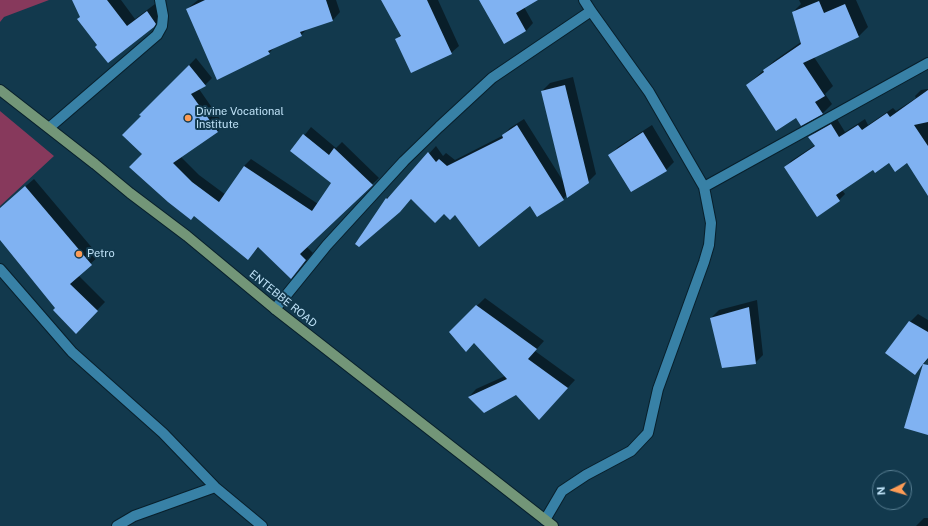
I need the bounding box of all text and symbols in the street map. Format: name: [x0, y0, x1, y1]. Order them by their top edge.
place label: Divine Vocational Institute: [196, 105, 284, 131]
marker: Divine Vocational Institute: [183, 113, 193, 123]
place label: Petro: [87, 247, 115, 261]
marker: Petro: [74, 249, 84, 259]
street label: ENTEBBE ROAD: [246, 268, 320, 330]
north arrow: [872, 470, 912, 510]
text: N: [875, 486, 887, 496]

